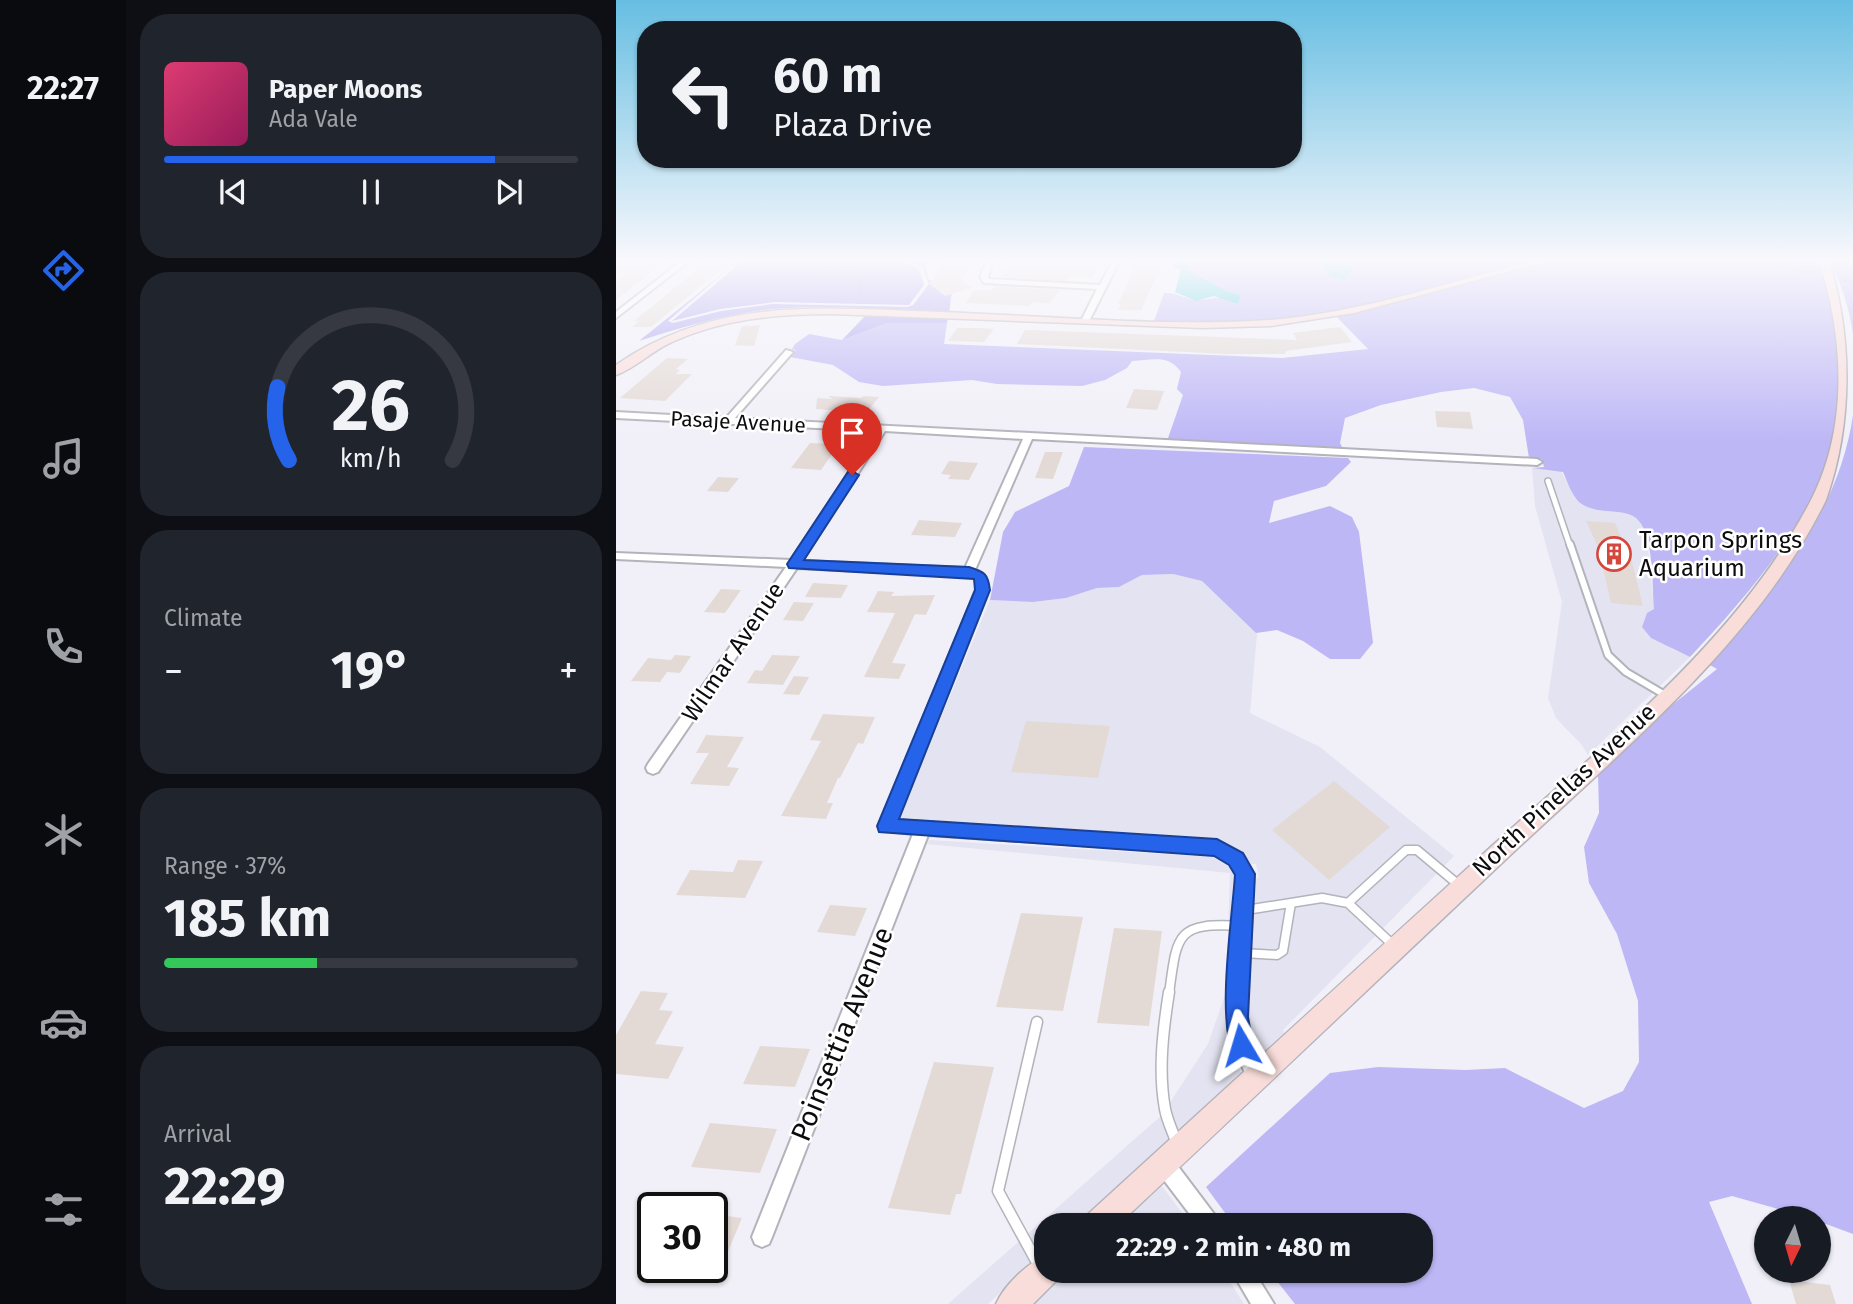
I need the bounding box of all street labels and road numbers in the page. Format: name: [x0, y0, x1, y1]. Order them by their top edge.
street label: Pasaje Avenue: [670, 405, 806, 439]
street label: Wilmar Avenue: [676, 577, 790, 727]
street label: North Pinellas Avenue: [1466, 698, 1662, 882]
street label: Poinsettia Avenue: [784, 922, 900, 1146]

